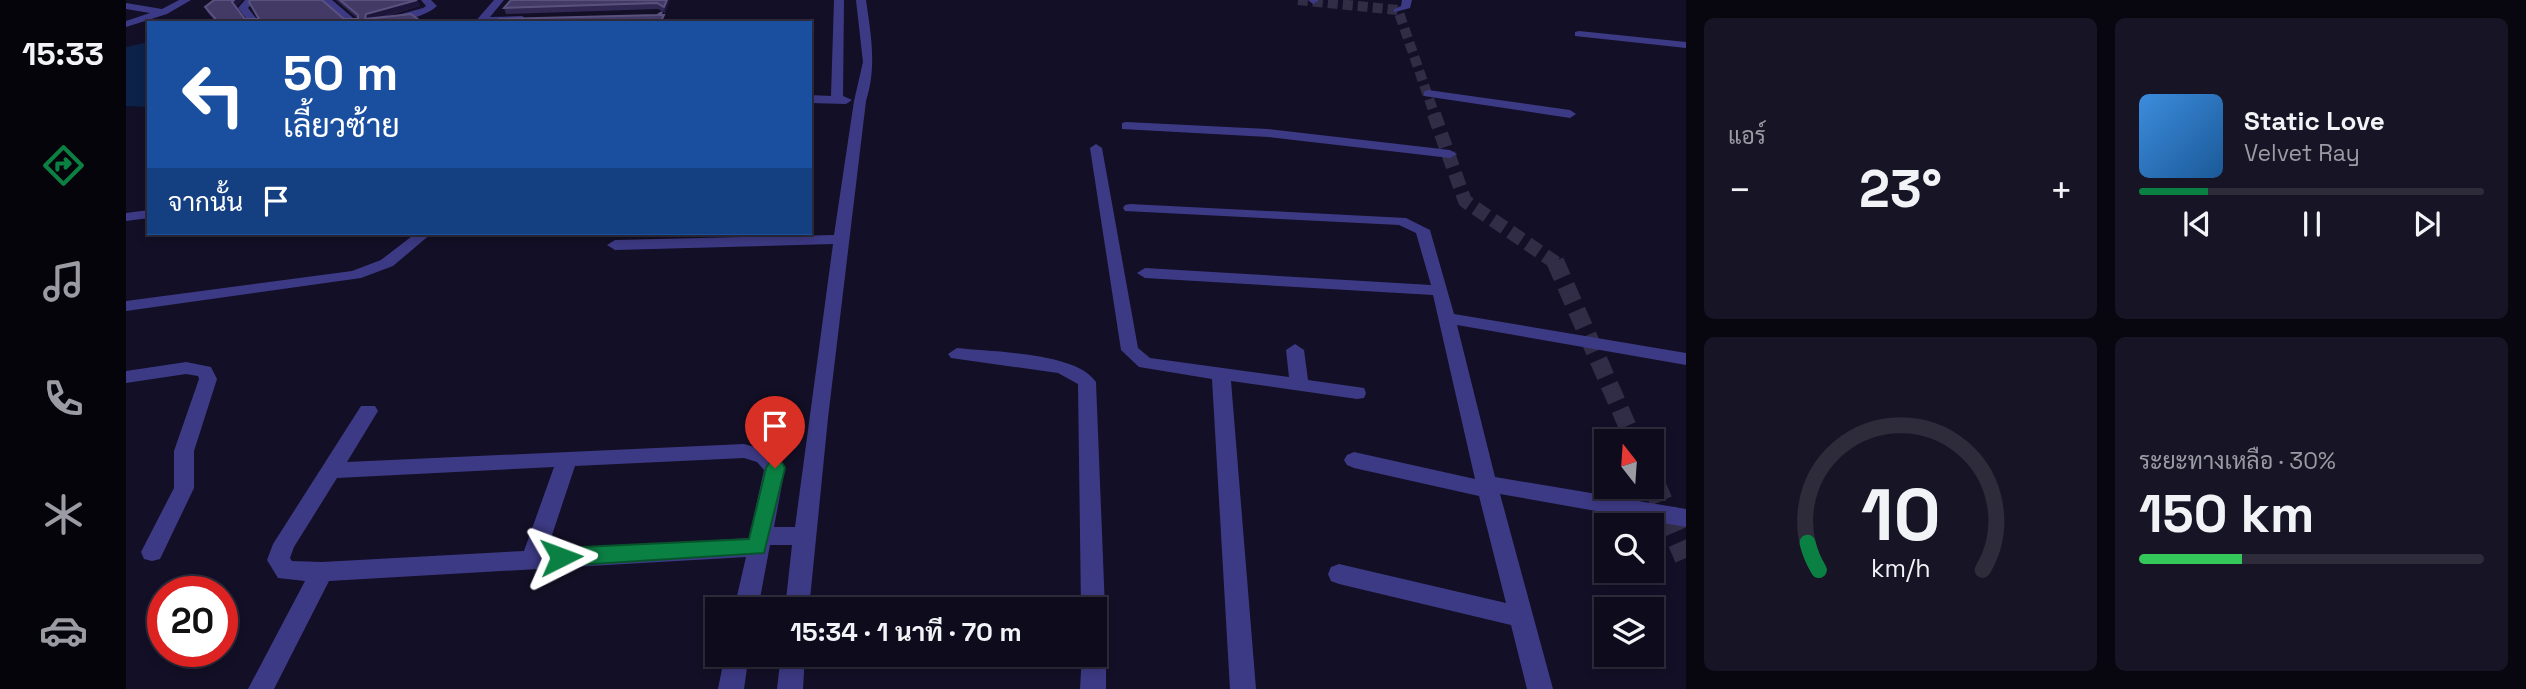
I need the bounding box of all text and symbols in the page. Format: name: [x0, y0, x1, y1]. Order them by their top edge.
text: 15:33: [22, 34, 104, 74]
text: 50 m: [283, 42, 398, 104]
icon: left: [168, 49, 259, 140]
text: Static Love: [2244, 104, 2385, 138]
text: เลี้ยวซ้าย: [283, 106, 400, 146]
text: แอร์: [1728, 121, 1766, 151]
text: Velvet Ray: [2244, 138, 2360, 168]
icon: directions: [39, 141, 88, 190]
text: 23°: [1859, 156, 1942, 222]
text: −: [1728, 166, 1752, 214]
text: +: [2049, 166, 2073, 214]
icon: arrive: [257, 182, 295, 220]
text: จากนั้น: [168, 185, 243, 219]
icon: previous: [2178, 205, 2216, 243]
icon: pause: [2293, 205, 2331, 243]
icon: next: [2408, 205, 2446, 243]
icon: music: [39, 257, 88, 306]
icon: phone: [39, 374, 88, 423]
pin: [745, 396, 805, 468]
icon: arrive: [756, 407, 794, 445]
north arrow: [1594, 429, 1664, 499]
map controls: [1594, 429, 1664, 667]
text: ระยะทางเหลือ · 30%: [2139, 446, 2336, 476]
text: 10: [1860, 468, 1941, 561]
text: 150 km: [2139, 481, 2314, 547]
icon: climate: [39, 490, 88, 539]
button: search: [1594, 513, 1664, 583]
position arrow: [524, 520, 598, 594]
text: km/h: [1871, 552, 1930, 584]
speed limit sign: 20: [147, 576, 238, 667]
button: layers: [1594, 597, 1664, 667]
icon: car: [39, 606, 88, 655]
text: 15:34 · 1 นาที · 70 m: [790, 615, 1022, 649]

